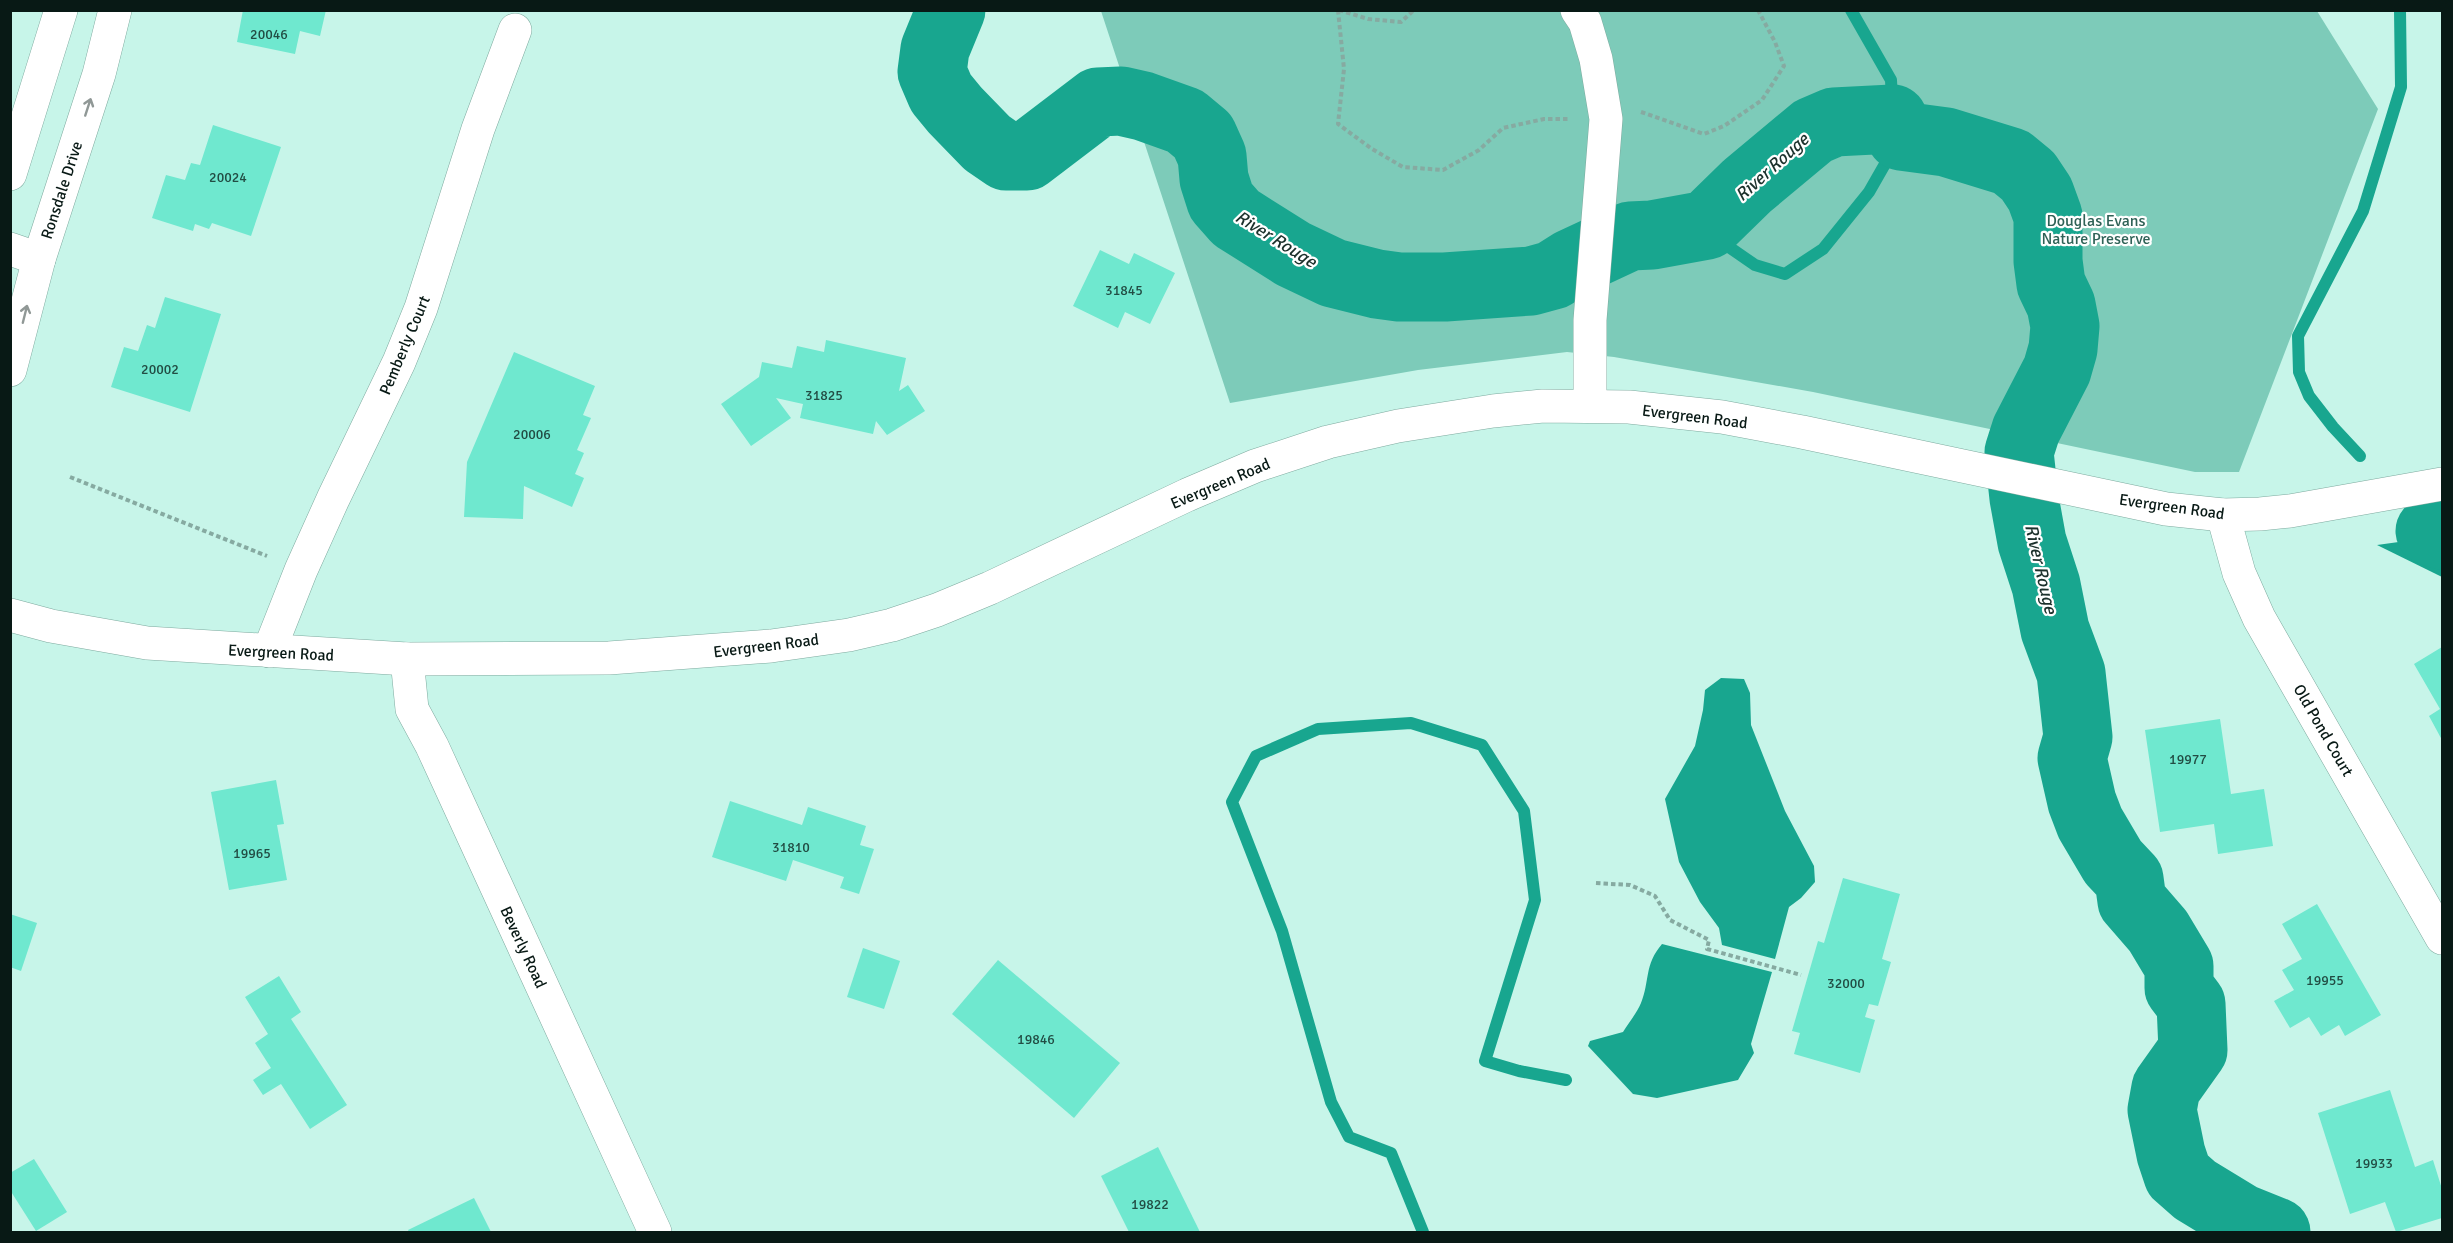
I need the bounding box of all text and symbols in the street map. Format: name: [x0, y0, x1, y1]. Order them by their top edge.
house number: 20046: [250, 26, 288, 43]
one-way arrow: [83, 98, 94, 117]
water label: River Rouge: [1731, 128, 1814, 206]
street label: Ronsdale Drive: [37, 139, 87, 242]
house number: 20024: [209, 169, 247, 186]
water label: River Rouge: [1231, 205, 1321, 273]
park label: Douglas Evans Nature Preserve: [2041, 211, 2151, 249]
house number: 31845: [1105, 282, 1143, 299]
street label: Pemberly Court: [375, 292, 435, 398]
one-way arrow: [19, 305, 31, 324]
house number: 20002: [141, 361, 179, 378]
house number: 31825: [805, 387, 843, 404]
street label: Evergreen Road: [1641, 401, 1749, 433]
house number: 20006: [513, 426, 551, 443]
street label: Evergreen Road: [1168, 454, 1273, 514]
street label: Evergreen Road: [2118, 490, 2226, 524]
water label: River Rouge: [2020, 522, 2062, 617]
street label: Evergreen Road: [712, 630, 820, 662]
street label: Evergreen Road: [227, 640, 334, 666]
street label: Old Pond Court: [2289, 681, 2358, 781]
house number: 19977: [2169, 751, 2207, 768]
house number: 31810: [772, 839, 810, 856]
house number: 19965: [233, 845, 271, 862]
street label: Beverly Road: [495, 903, 551, 992]
house number: 19955: [2306, 972, 2344, 989]
house number: 32000: [1827, 975, 1865, 992]
house number: 19846: [1017, 1031, 1055, 1048]
house number: 19933: [2355, 1155, 2393, 1172]
house number: 19822: [1131, 1196, 1169, 1213]

